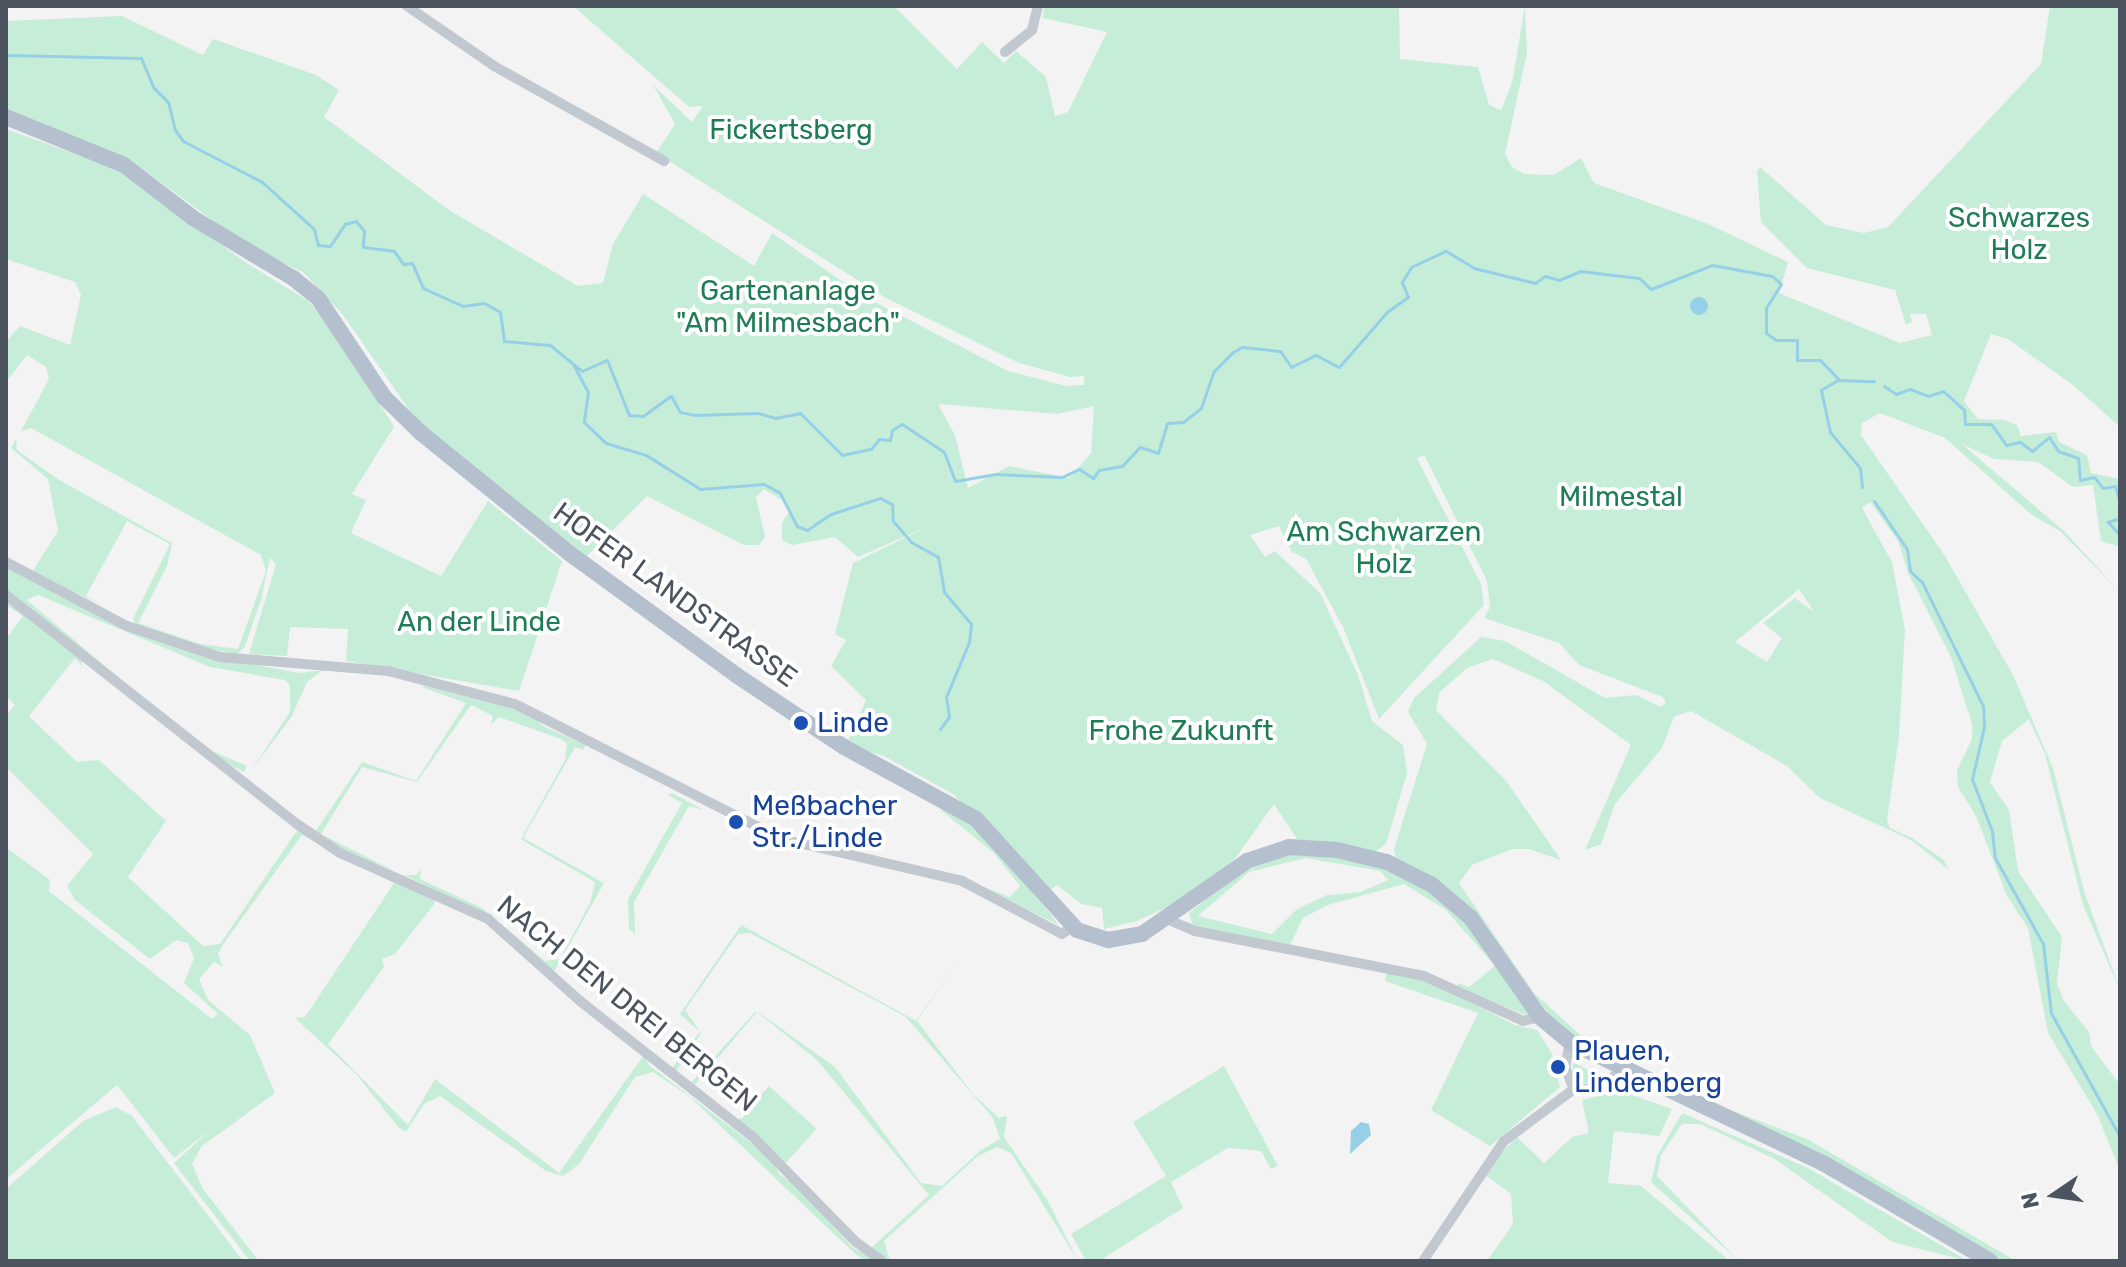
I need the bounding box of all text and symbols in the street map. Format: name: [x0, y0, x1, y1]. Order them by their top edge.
park label: Fickertsberg: [709, 113, 873, 147]
park label: Schwarzes Holz: [1948, 201, 2090, 267]
park label: Gartenanlage "Am Milmesbach": [676, 274, 900, 340]
park label: Milmestal: [1559, 480, 1683, 514]
street label: HOFER LANDSTRASSE: [547, 495, 803, 695]
park label: Am Schwarzen Holz: [1286, 515, 1482, 581]
park label: An der Linde: [397, 605, 561, 639]
place label: Linde: [817, 706, 889, 740]
marker: Linde: [792, 714, 810, 732]
park label: Frohe Zukunft: [1089, 714, 1273, 748]
place label: Meßbacher Str./Linde: [752, 789, 897, 855]
marker: Meßbacher Str./Linde: [727, 813, 745, 831]
street label: NACH DEN DREI BERGEN: [490, 889, 764, 1119]
place label: Plauen, Lindenberg: [1574, 1034, 1722, 1100]
marker: Plauen, Lindenberg: [1549, 1058, 1567, 1076]
north arrow: [2014, 1155, 2094, 1235]
text: N: [2015, 1190, 2045, 1211]

